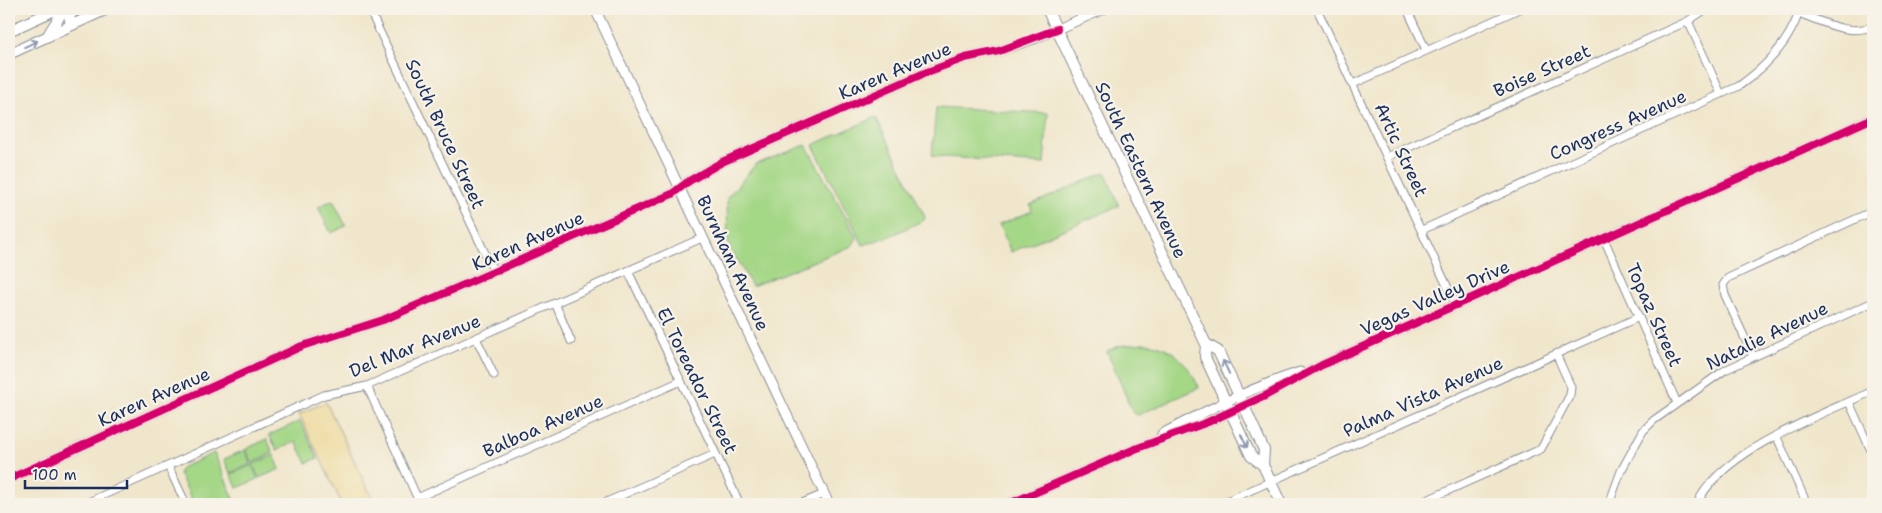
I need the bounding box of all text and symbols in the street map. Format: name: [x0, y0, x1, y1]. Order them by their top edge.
street label: Karen Avenue: [835, 36, 955, 106]
one-way arrow: [23, 38, 38, 48]
street label: Boise Street: [1490, 39, 1594, 103]
street label: South Bruce Street: [400, 55, 490, 213]
street label: South Eastern Avenue: [1090, 78, 1192, 262]
street label: Congress Avenue: [1546, 84, 1690, 166]
street label: Artic Street: [1369, 99, 1433, 201]
street label: Burnham Avenue: [691, 191, 775, 335]
street label: Karen Avenue: [468, 206, 588, 276]
street label: Vegas Valley Drive: [1357, 254, 1513, 342]
street label: Topaz Street: [1620, 259, 1688, 371]
street label: Natalie Avenue: [1702, 296, 1832, 376]
street label: El Toreador Street: [651, 304, 743, 458]
street label: Del Mar Avenue: [346, 309, 484, 383]
street label: Palma Vista Avenue: [1339, 351, 1507, 443]
one-way arrow: [1220, 360, 1230, 375]
street label: Karen Avenue: [94, 362, 214, 432]
street label: Balboa Avenue: [479, 389, 607, 463]
one-way arrow: [1239, 433, 1249, 448]
scale bar: [25, 458, 128, 490]
text: 100 m: [32, 465, 77, 485]

